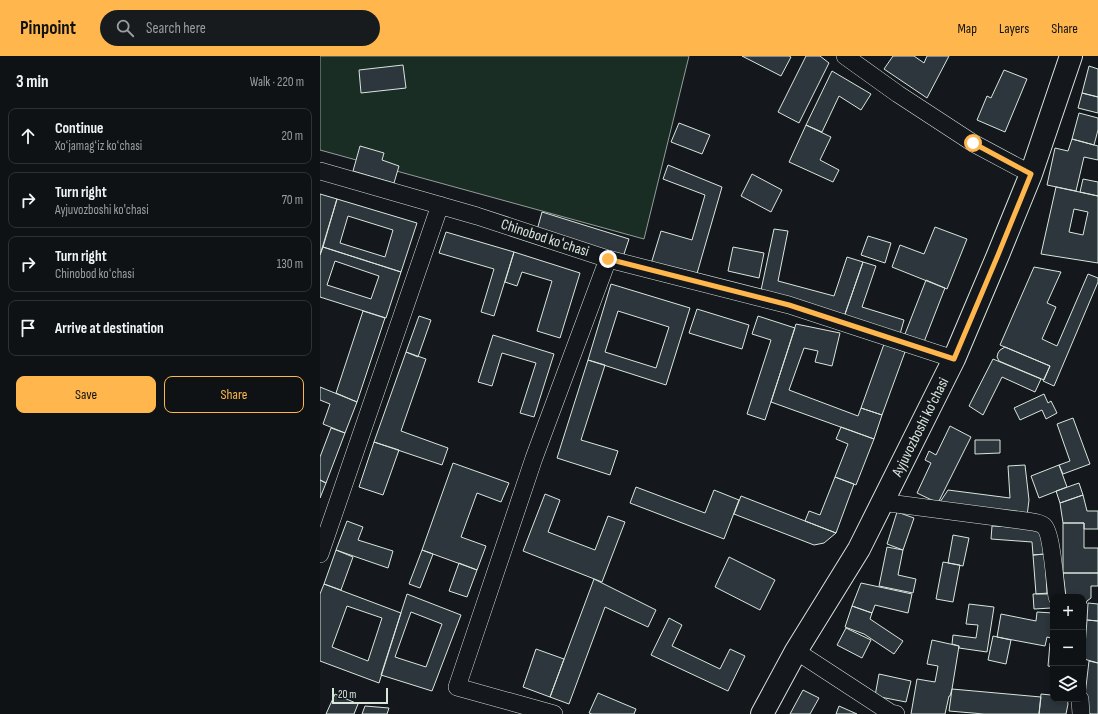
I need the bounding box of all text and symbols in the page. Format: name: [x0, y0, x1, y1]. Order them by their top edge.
search box: [100, 10, 380, 46]
text: Pinpoint: [20, 17, 76, 40]
icon: search: [114, 17, 136, 39]
text: Search here: [146, 19, 206, 38]
text: Map: [957, 20, 977, 37]
text: Layers: [999, 20, 1029, 37]
text: Share: [1051, 20, 1078, 37]
text: 3 min: [16, 72, 49, 92]
text: Walk · 220 m: [250, 74, 304, 90]
text: Continue: [55, 119, 104, 138]
icon: ahead: [17, 125, 39, 147]
text: 20 m: [281, 128, 303, 144]
route start: [964, 134, 982, 152]
text: Xoʻjamagʻiz koʻchasi: [55, 138, 142, 154]
text: Turn right: [55, 183, 107, 202]
icon: right: [17, 189, 39, 211]
text: 70 m: [282, 192, 303, 208]
text: Ayjuvozboshi ko'chasi: [55, 202, 149, 218]
street label: Chinobod koʻchasi: [498, 215, 592, 261]
text: Turn right: [55, 247, 107, 266]
route end: [599, 250, 617, 268]
icon: right: [17, 253, 39, 275]
text: 130 m: [277, 256, 303, 272]
text: Chinobod koʻchasi: [55, 266, 134, 282]
icon: arrive: [17, 317, 39, 339]
text: Arrive at destination: [55, 319, 164, 338]
street label: Ayjuvozboshi ko'chasi: [887, 374, 953, 480]
button: Save: [16, 376, 156, 413]
button: Share: [164, 376, 304, 413]
map controls: [1050, 594, 1086, 702]
button: +: [1050, 594, 1086, 630]
button: −: [1050, 630, 1086, 666]
button: layers: [1050, 666, 1086, 702]
scale bar: [332, 686, 388, 705]
text: 20 m: [338, 688, 356, 701]

